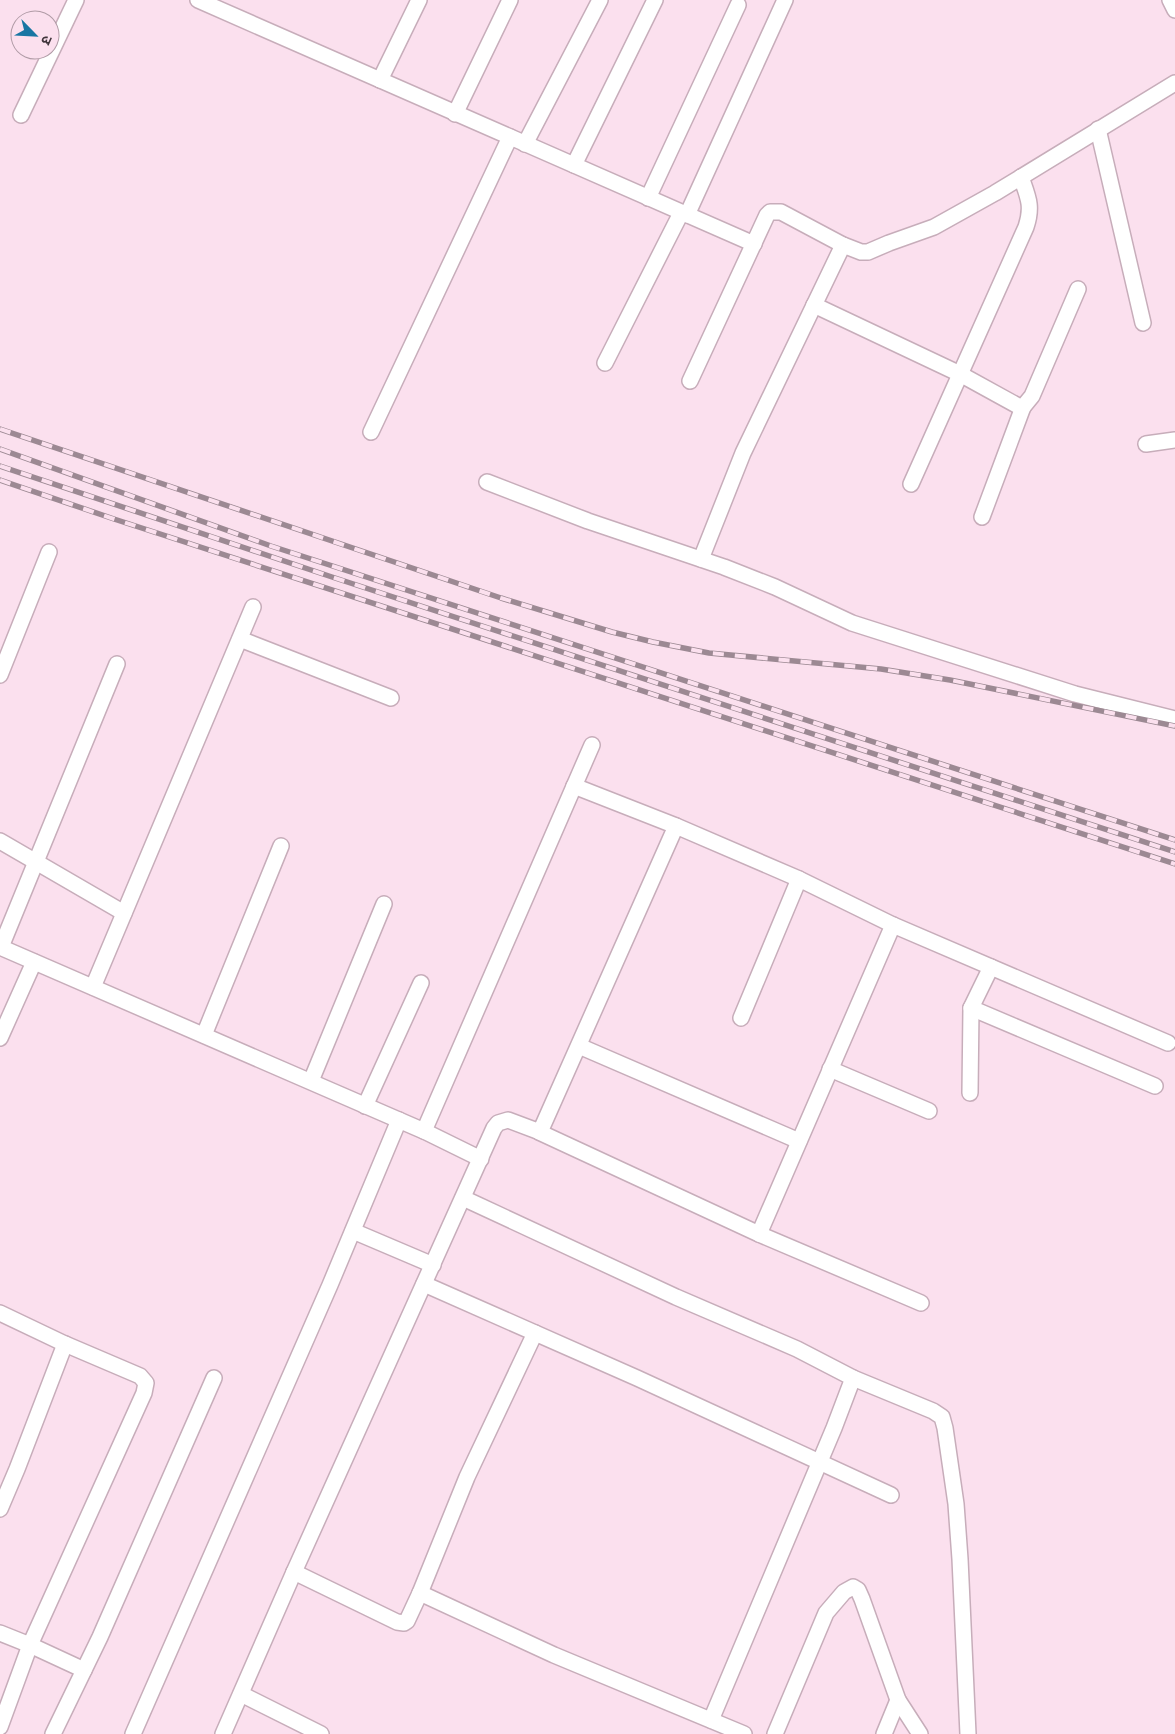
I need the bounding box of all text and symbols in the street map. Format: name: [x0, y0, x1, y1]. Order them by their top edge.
north arrow: [10, 10, 60, 60]
text: उ: [37, 33, 58, 49]

